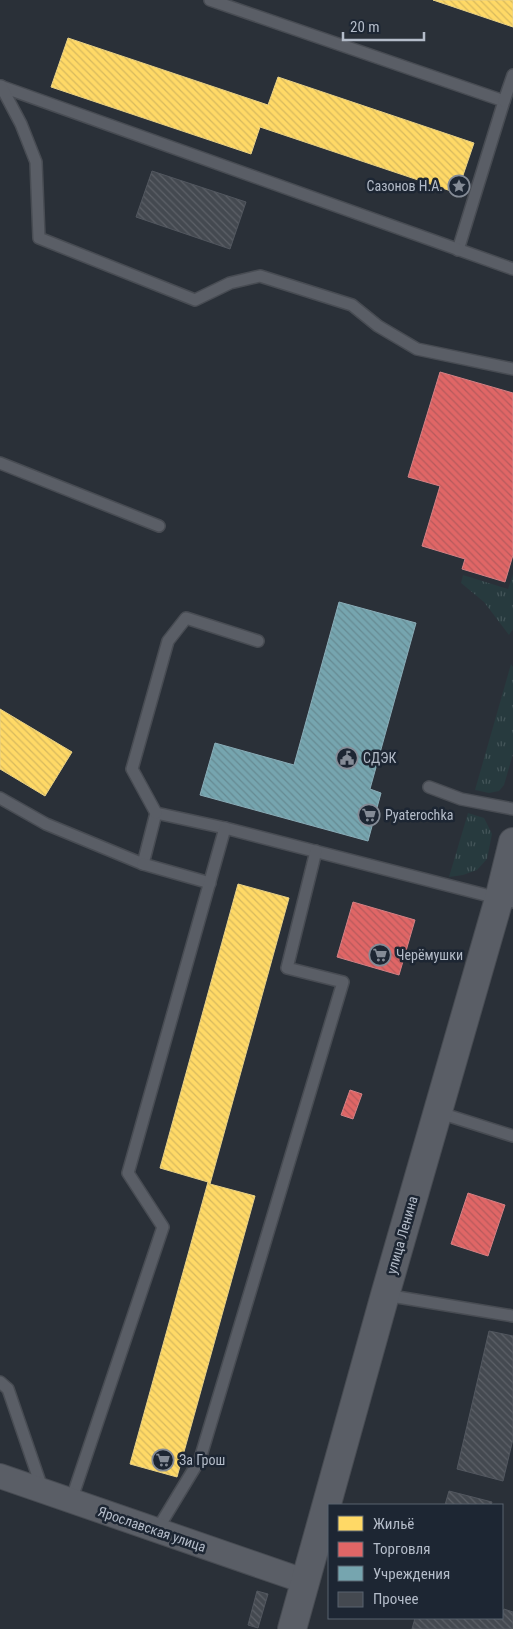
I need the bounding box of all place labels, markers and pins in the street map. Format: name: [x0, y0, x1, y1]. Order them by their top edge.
place icon: Сазонов Н.А.: [447, 174, 471, 198]
place label: Сазонов Н.А.: [367, 178, 443, 194]
public building icon: СДЭК: [335, 746, 359, 770]
place label: СДЭК: [363, 750, 396, 766]
supermarket icon: Pyaterochka: [357, 803, 381, 827]
place label: Pyaterochka: [385, 807, 453, 823]
supermarket icon: Черёмушки: [368, 943, 392, 967]
place label: Черёмушки: [396, 947, 463, 963]
supermarket icon: За Грош: [151, 1448, 175, 1472]
place label: За Грош: [179, 1452, 225, 1468]

